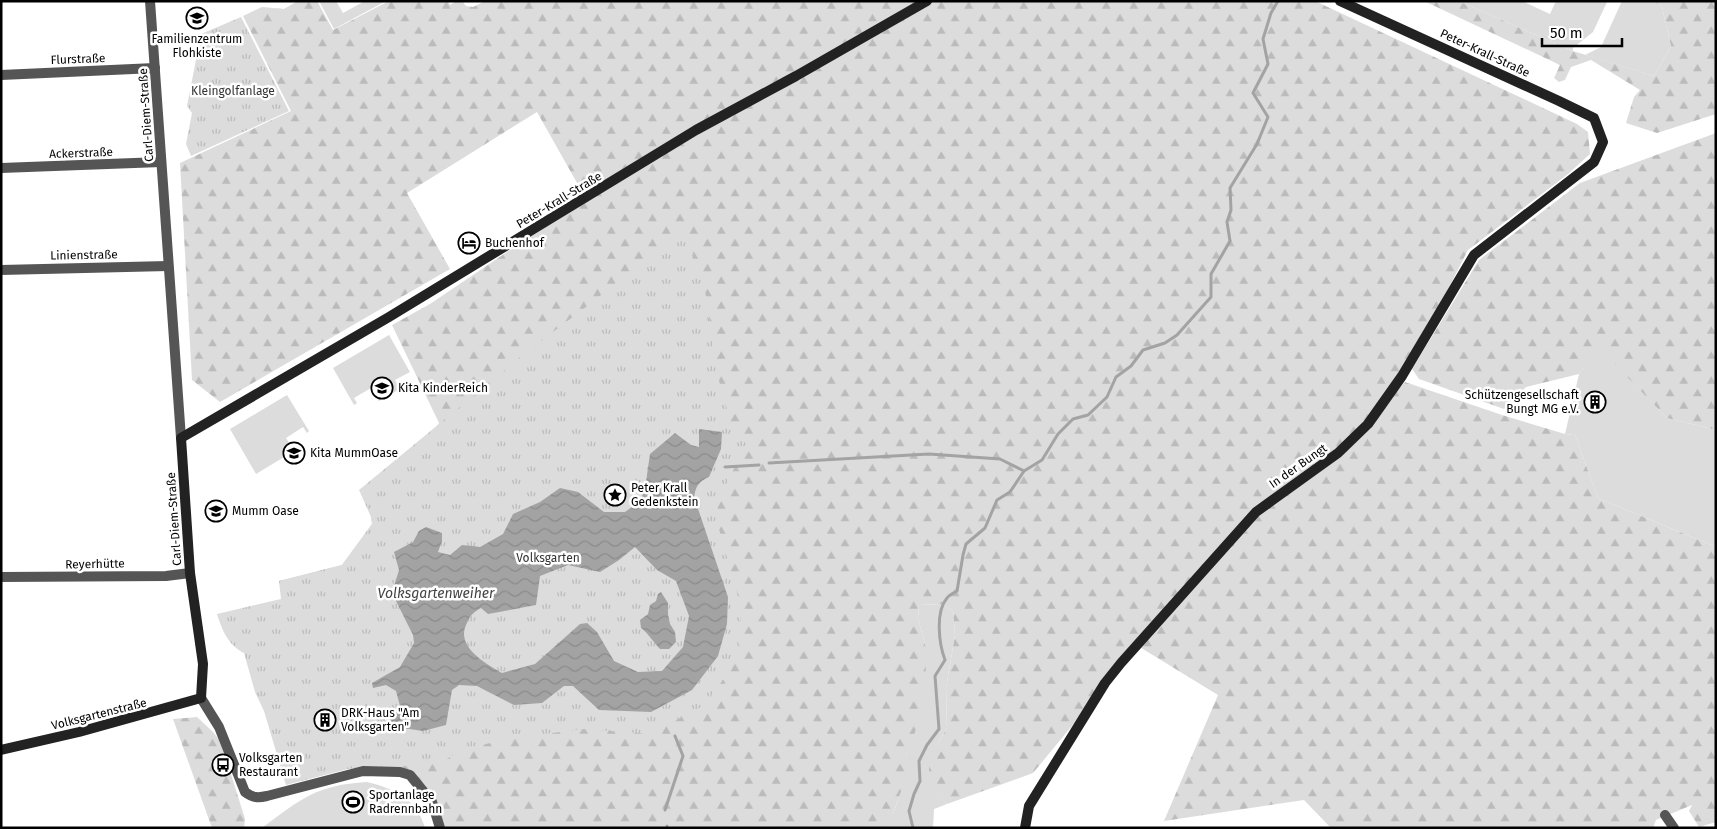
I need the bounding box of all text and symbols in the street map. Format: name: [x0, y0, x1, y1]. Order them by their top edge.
school or university icon: Familienzentrum Flohkiste: [185, 6, 209, 30]
scale bar: [1542, 15, 1622, 47]
text: 50 m: [1550, 24, 1583, 42]
street label: Peter-Krall-Straße: [1438, 26, 1532, 80]
place label: Familienzentrum Flohkiste: [152, 32, 242, 60]
street label: Flurstraße: [50, 51, 106, 67]
street label: Carl-Diem-Straße: [136, 68, 156, 162]
park label: Kleingolfanlage: [191, 84, 275, 98]
street label: Ackerstraße: [49, 145, 113, 161]
street label: Peter-Krall-Straße: [514, 169, 604, 231]
hotel icon: Buchenhof: [457, 231, 481, 255]
place label: Buchenhof: [485, 236, 545, 250]
street label: Linienstraße: [50, 247, 118, 263]
school or university icon: Kita KinderReich: [370, 376, 394, 400]
place label: Kita KinderReich: [398, 381, 488, 395]
place label: Schützengesellschaft Bungt MG e.V.: [1465, 388, 1580, 416]
building icon: Schützengesellschaft Bungt MG e.V.: [1583, 390, 1607, 414]
school or university icon: Kita MummOase: [282, 441, 306, 465]
street label: In der Bungt: [1266, 441, 1330, 491]
place label: Kita MummOase: [310, 446, 398, 460]
street label: Carl-Diem-Straße: [164, 472, 184, 566]
place label: Peter Krall Gedenkstein: [631, 481, 699, 509]
place icon: Peter Krall Gedenkstein: [603, 483, 627, 507]
school or university icon: Mumm Oase: [204, 499, 228, 523]
place label: Mumm Oase: [232, 504, 299, 518]
park label: Volksgarten: [516, 551, 580, 565]
street label: Reyerhütte: [65, 556, 125, 572]
water label: Volksgartenweiher: [378, 585, 495, 602]
street label: Volksgartenstraße: [50, 695, 148, 733]
place label: DRK-Haus "Am Volksgarten": [341, 706, 420, 734]
building icon: DRK-Haus "Am Volksgarten": [313, 708, 337, 732]
place label: Volksgarten Restaurant: [239, 751, 302, 779]
bus stop icon: Volksgarten Restaurant: [211, 753, 235, 777]
place label: Sportanlage Radrennbahn: [369, 788, 442, 816]
sports icon: Sportanlage Radrennbahn: [341, 790, 365, 814]

